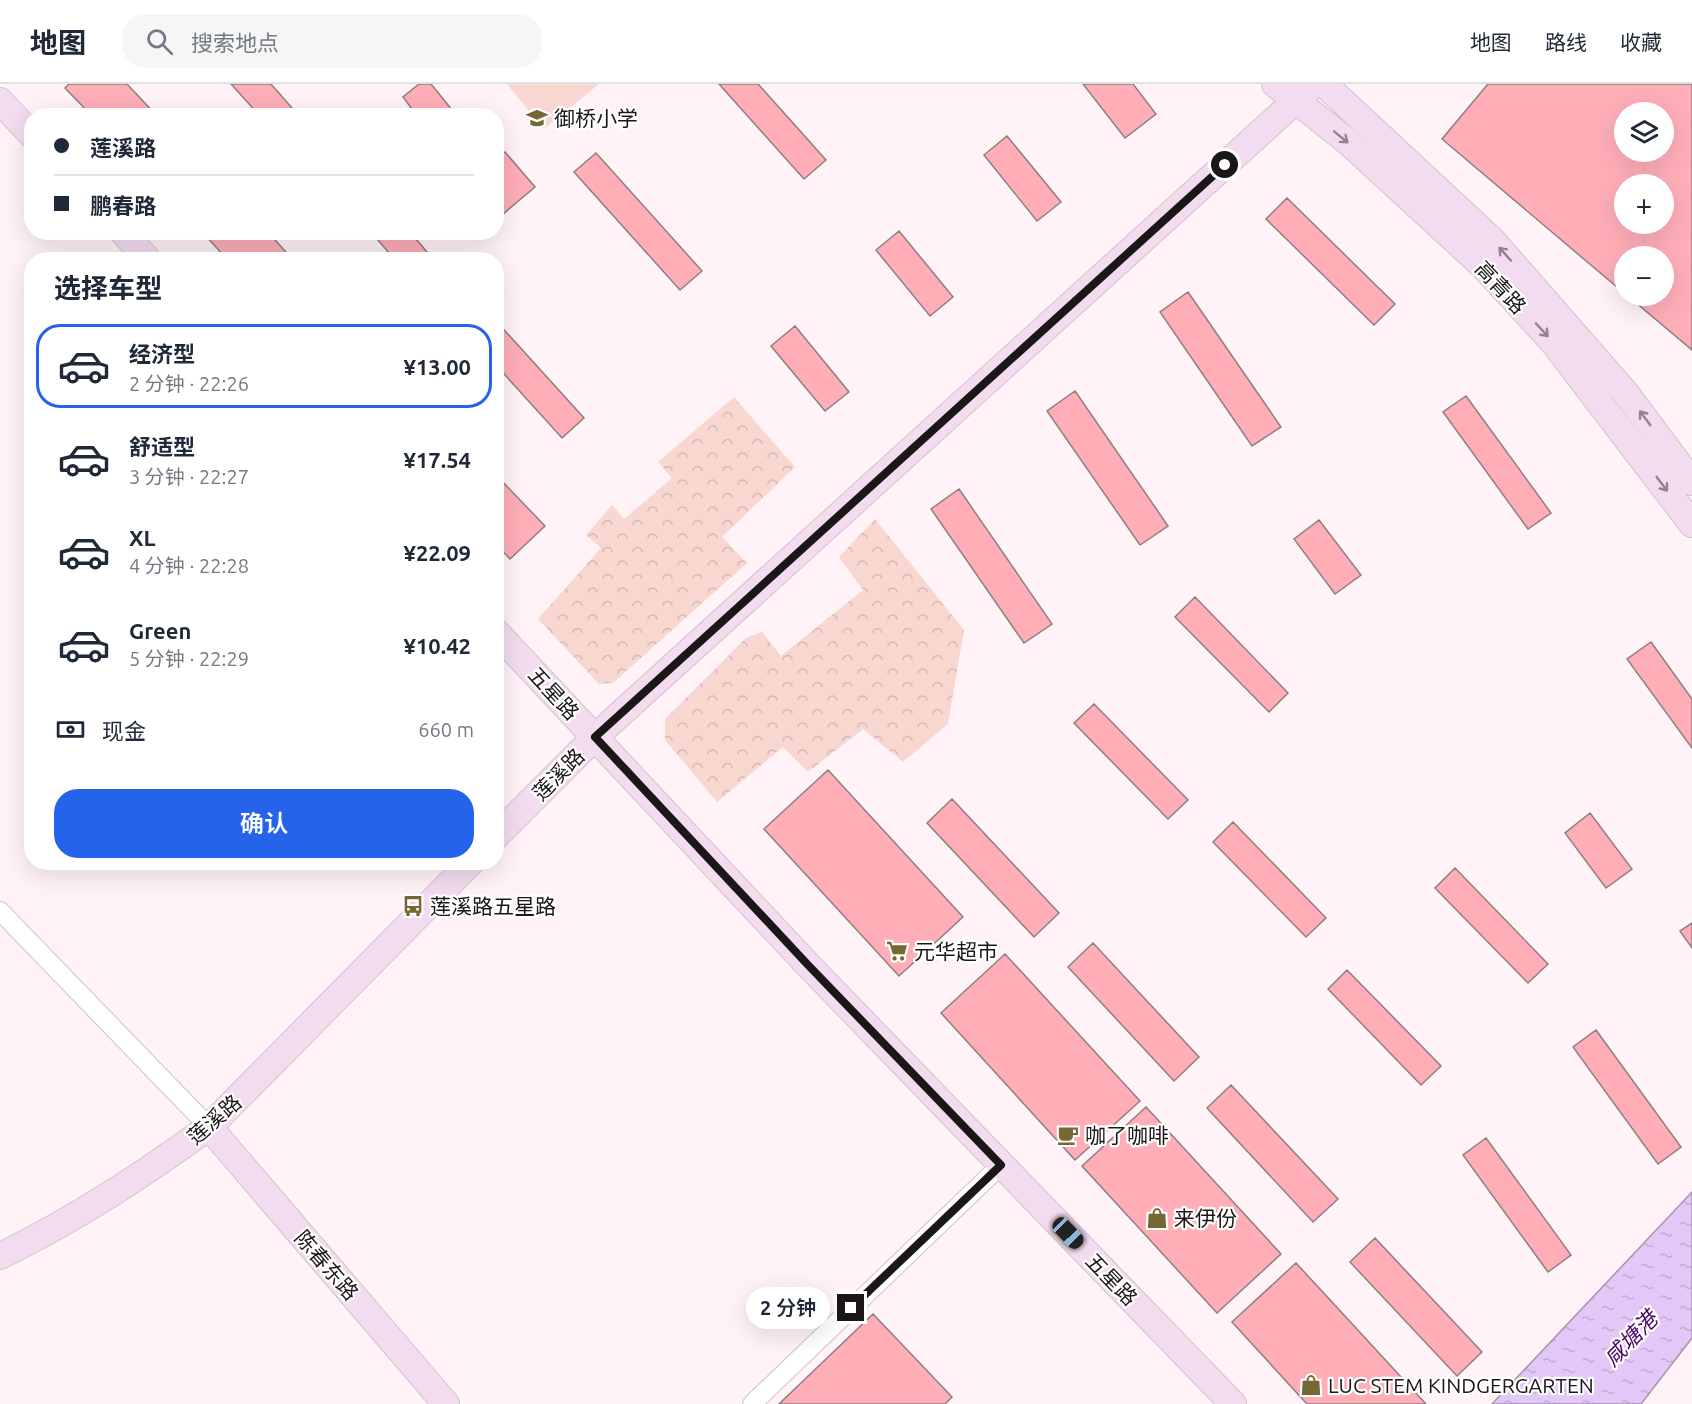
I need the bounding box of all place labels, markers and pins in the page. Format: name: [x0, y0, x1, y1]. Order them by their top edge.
school or university icon: 御桥小学: [525, 106, 549, 130]
place label: 御桥小学: [554, 106, 638, 130]
bus stop icon: 莲溪路五星路: [401, 894, 425, 918]
place label: 莲溪路五星路: [430, 894, 556, 918]
supermarket icon: 元华超市: [885, 939, 909, 963]
place label: 元华超市: [914, 939, 998, 963]
cafe icon: 咖了咖啡: [1056, 1123, 1080, 1147]
place label: 咖了咖啡: [1085, 1123, 1169, 1147]
shop icon: 来伊份: [1145, 1206, 1169, 1230]
place label: 来伊份: [1174, 1206, 1237, 1230]
shop icon: LUC STEM KINDGERGARTEN: [1299, 1373, 1323, 1397]
place label: LUC STEM KINDGERGARTEN: [1328, 1373, 1594, 1397]

